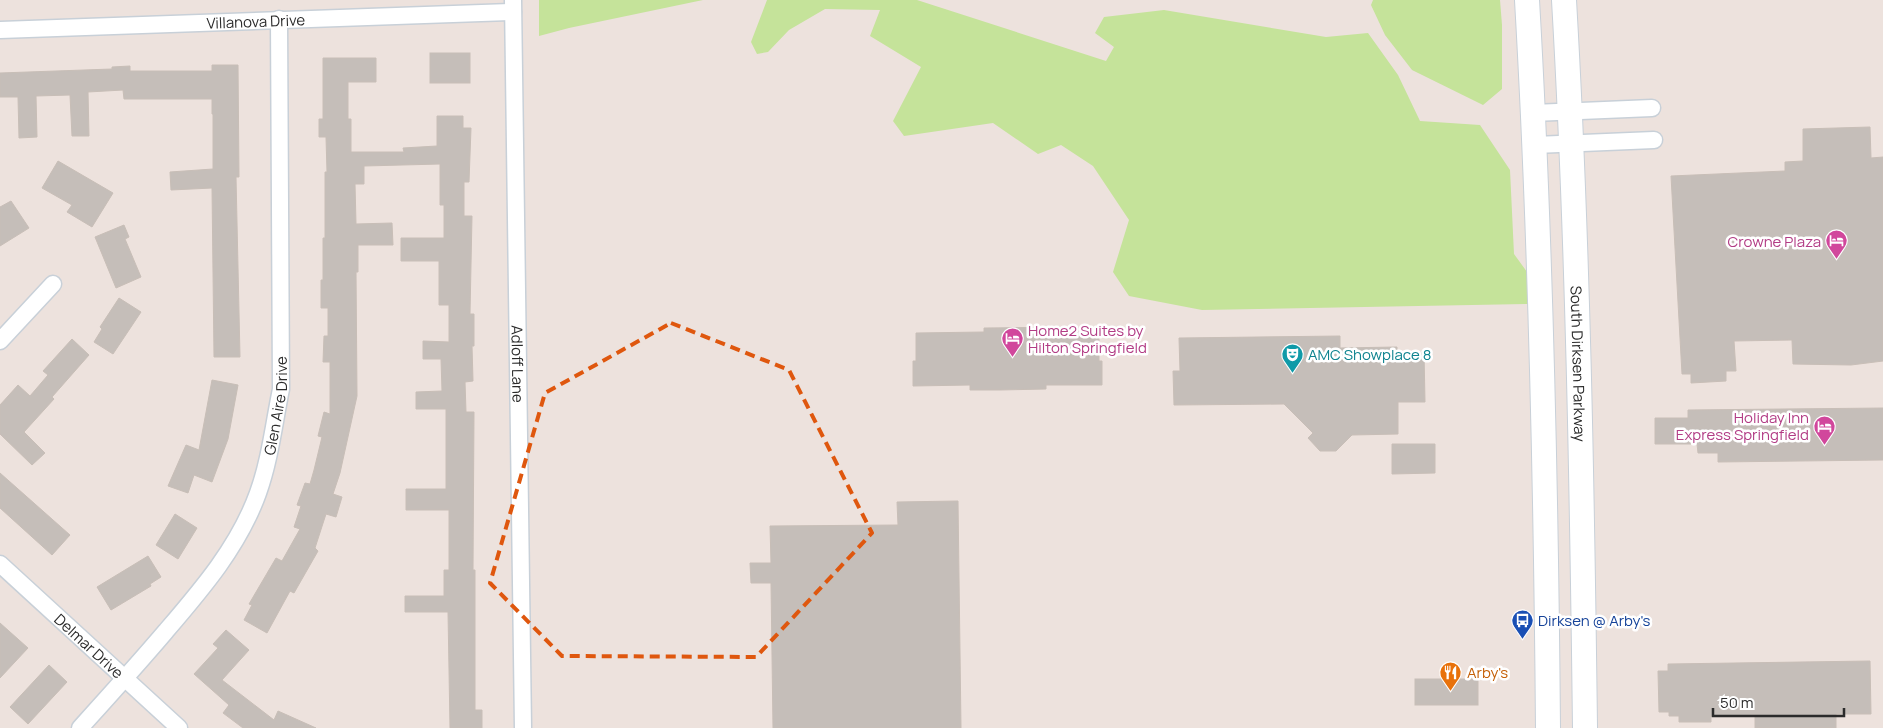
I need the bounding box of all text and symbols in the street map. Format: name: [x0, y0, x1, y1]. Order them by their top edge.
street label: Villanova Drive: [206, 9, 306, 33]
hotel icon: Crowne Plaza: [1825, 229, 1849, 260]
place label: Crowne Plaza: [1728, 231, 1821, 252]
street label: South Dirksen Parkway: [1566, 285, 1591, 442]
place label: Home2 Suites by Hilton Springfield: [1028, 320, 1147, 358]
street label: Adloff Lane: [507, 325, 529, 403]
hotel icon: Home2 Suites by Hilton Springfield: [1000, 327, 1024, 358]
theatre icon: AMC Showplace 8: [1280, 342, 1304, 373]
place label: AMC Showplace 8: [1308, 344, 1431, 365]
street label: Glen Aire Drive: [258, 356, 292, 457]
place label: Holiday Inn Express Springfield: [1676, 407, 1809, 445]
hotel icon: Holiday Inn Express Springfield: [1813, 414, 1837, 445]
bus stop icon: Dirksen @ Arby's: [1510, 608, 1534, 639]
street label: Delmar Drive: [50, 609, 129, 683]
place label: Dirksen @ Arby's: [1538, 610, 1650, 631]
restaurant icon: Arby's: [1439, 660, 1463, 691]
place label: Arby's: [1467, 662, 1508, 683]
scale bar: [1713, 686, 1844, 718]
text: 50 m: [1720, 692, 1754, 713]

